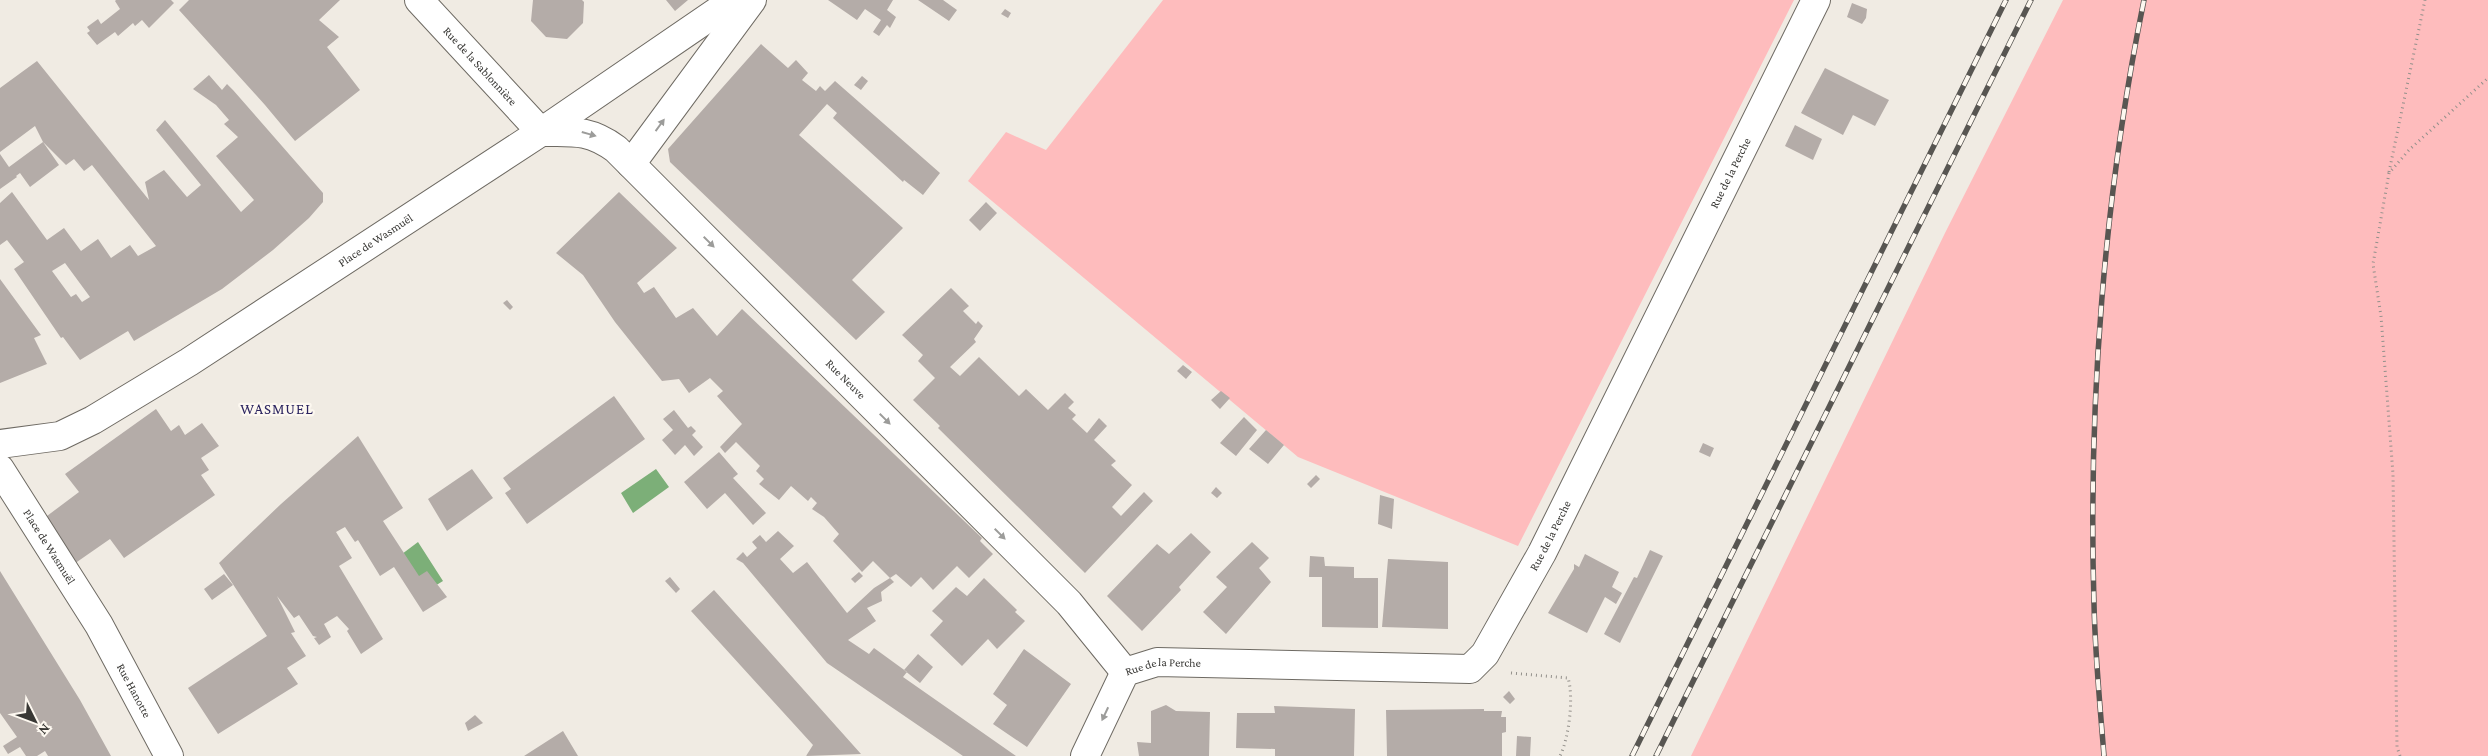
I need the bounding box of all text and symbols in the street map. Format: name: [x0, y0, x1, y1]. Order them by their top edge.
street label: Rue de la Sablonnière: [440, 24, 520, 108]
one-way arrow: [655, 118, 665, 132]
one-way arrow: [582, 131, 597, 139]
street label: Rue de la Perche: [1707, 135, 1754, 211]
street label: Place de Wasmuël: [335, 211, 415, 270]
one-way arrow: [703, 236, 715, 248]
street label: Rue Neuve: [823, 356, 869, 402]
district label: WASMUEL: [240, 401, 314, 417]
one-way arrow: [879, 413, 891, 425]
street label: Rue de la Perche: [1526, 498, 1574, 573]
street label: Place de Wasmuël: [20, 506, 78, 587]
one-way arrow: [994, 528, 1006, 540]
street label: Rue de la Perche: [1123, 655, 1201, 679]
street label: Rue Hanotte: [114, 661, 154, 720]
north arrow: [10, 696, 60, 746]
one-way arrow: [1101, 707, 1109, 721]
text: N: [35, 721, 54, 739]

